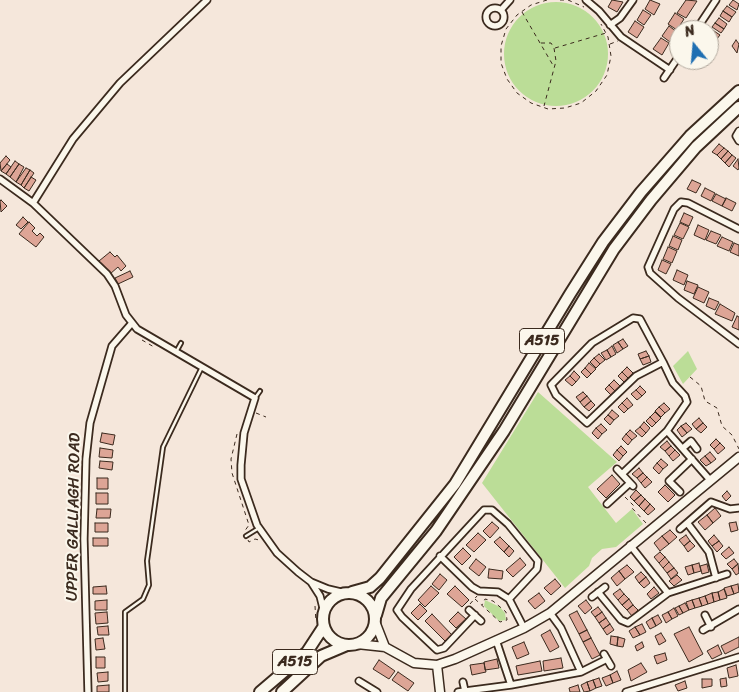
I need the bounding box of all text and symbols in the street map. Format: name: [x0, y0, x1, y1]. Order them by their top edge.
text: N: [681, 18, 698, 45]
north arrow: [669, 20, 719, 70]
road number: A515: [520, 328, 564, 354]
street label: UPPER GALLIAGH ROAD: [63, 433, 85, 601]
road number: A515: [272, 650, 318, 674]

